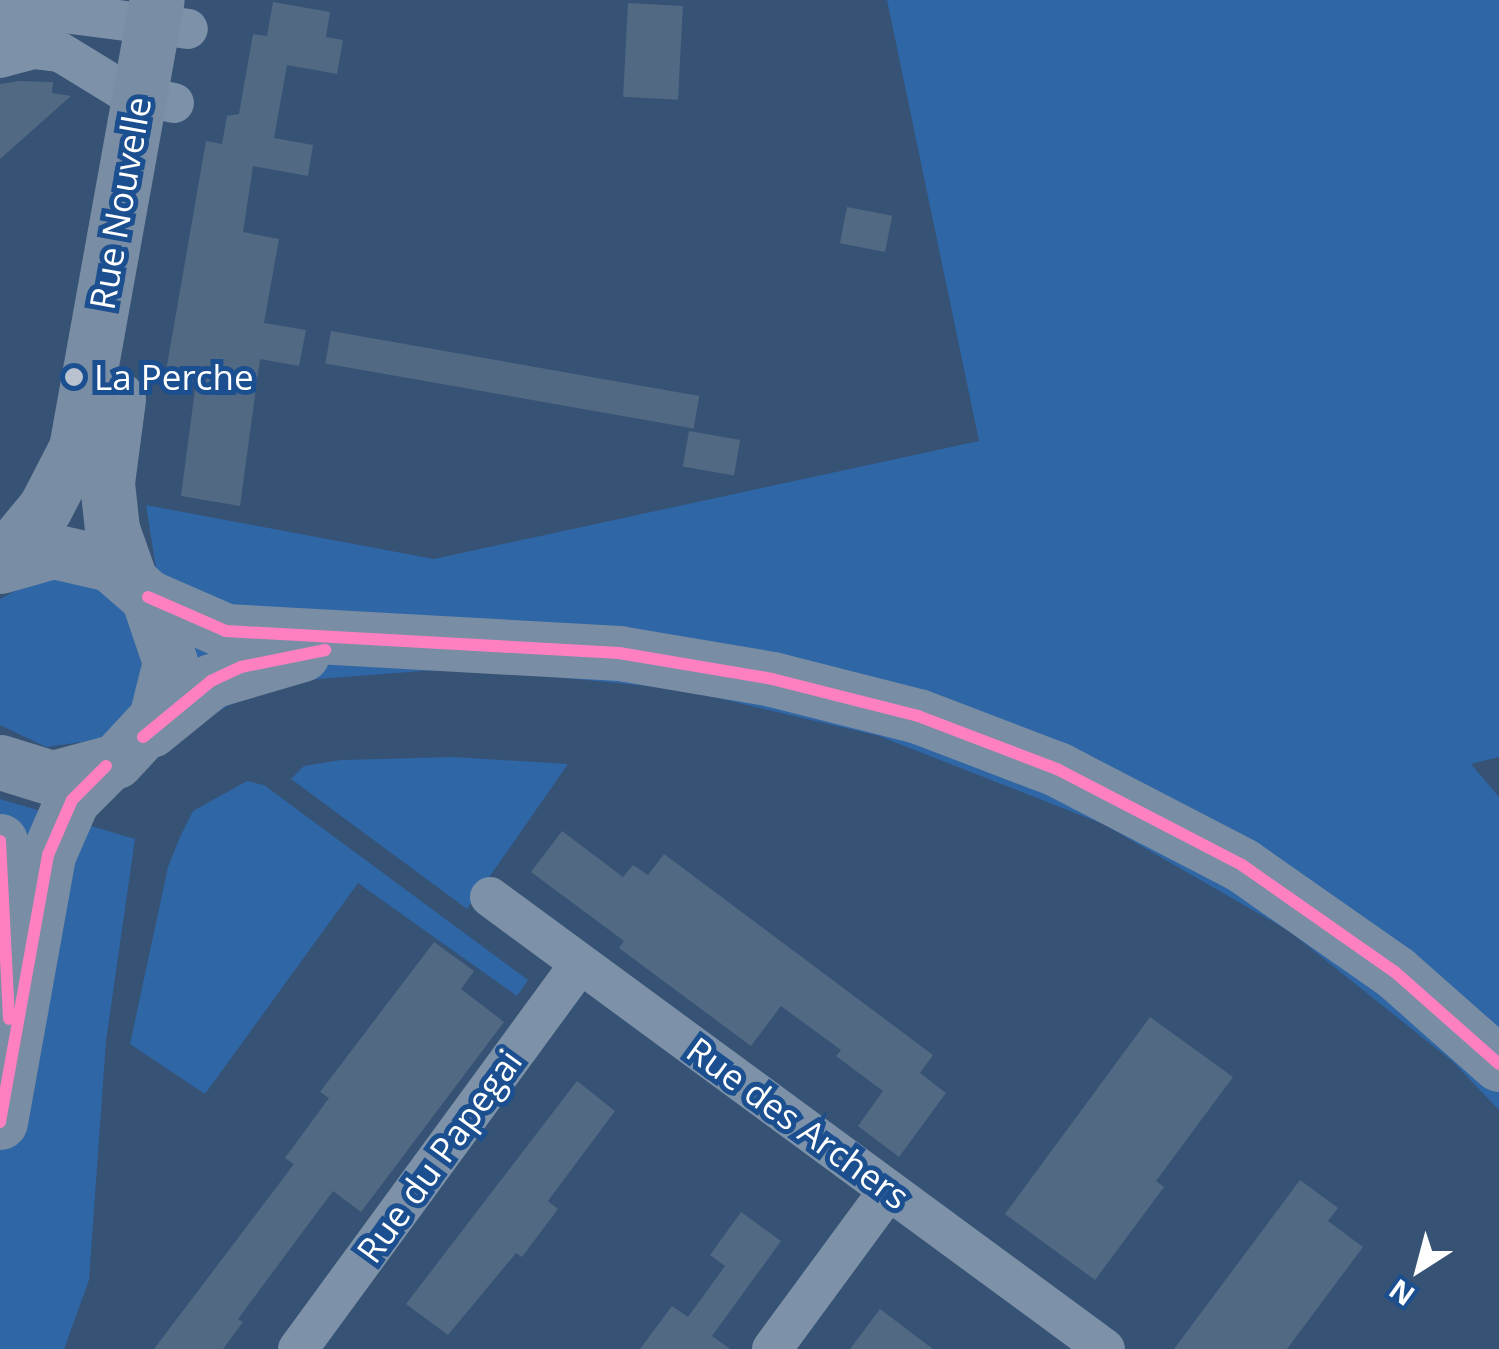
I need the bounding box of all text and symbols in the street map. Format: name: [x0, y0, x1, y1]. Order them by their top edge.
street label: Rue Nouvelle: [81, 93, 159, 313]
place label: La Perche: [94, 356, 254, 398]
marker: La Perche: [63, 366, 85, 388]
street label: Rue des Archers: [679, 1028, 917, 1218]
street label: Rue du Papegai: [348, 1041, 530, 1271]
north arrow: [1369, 1219, 1469, 1319]
text: N: [1381, 1271, 1422, 1315]

